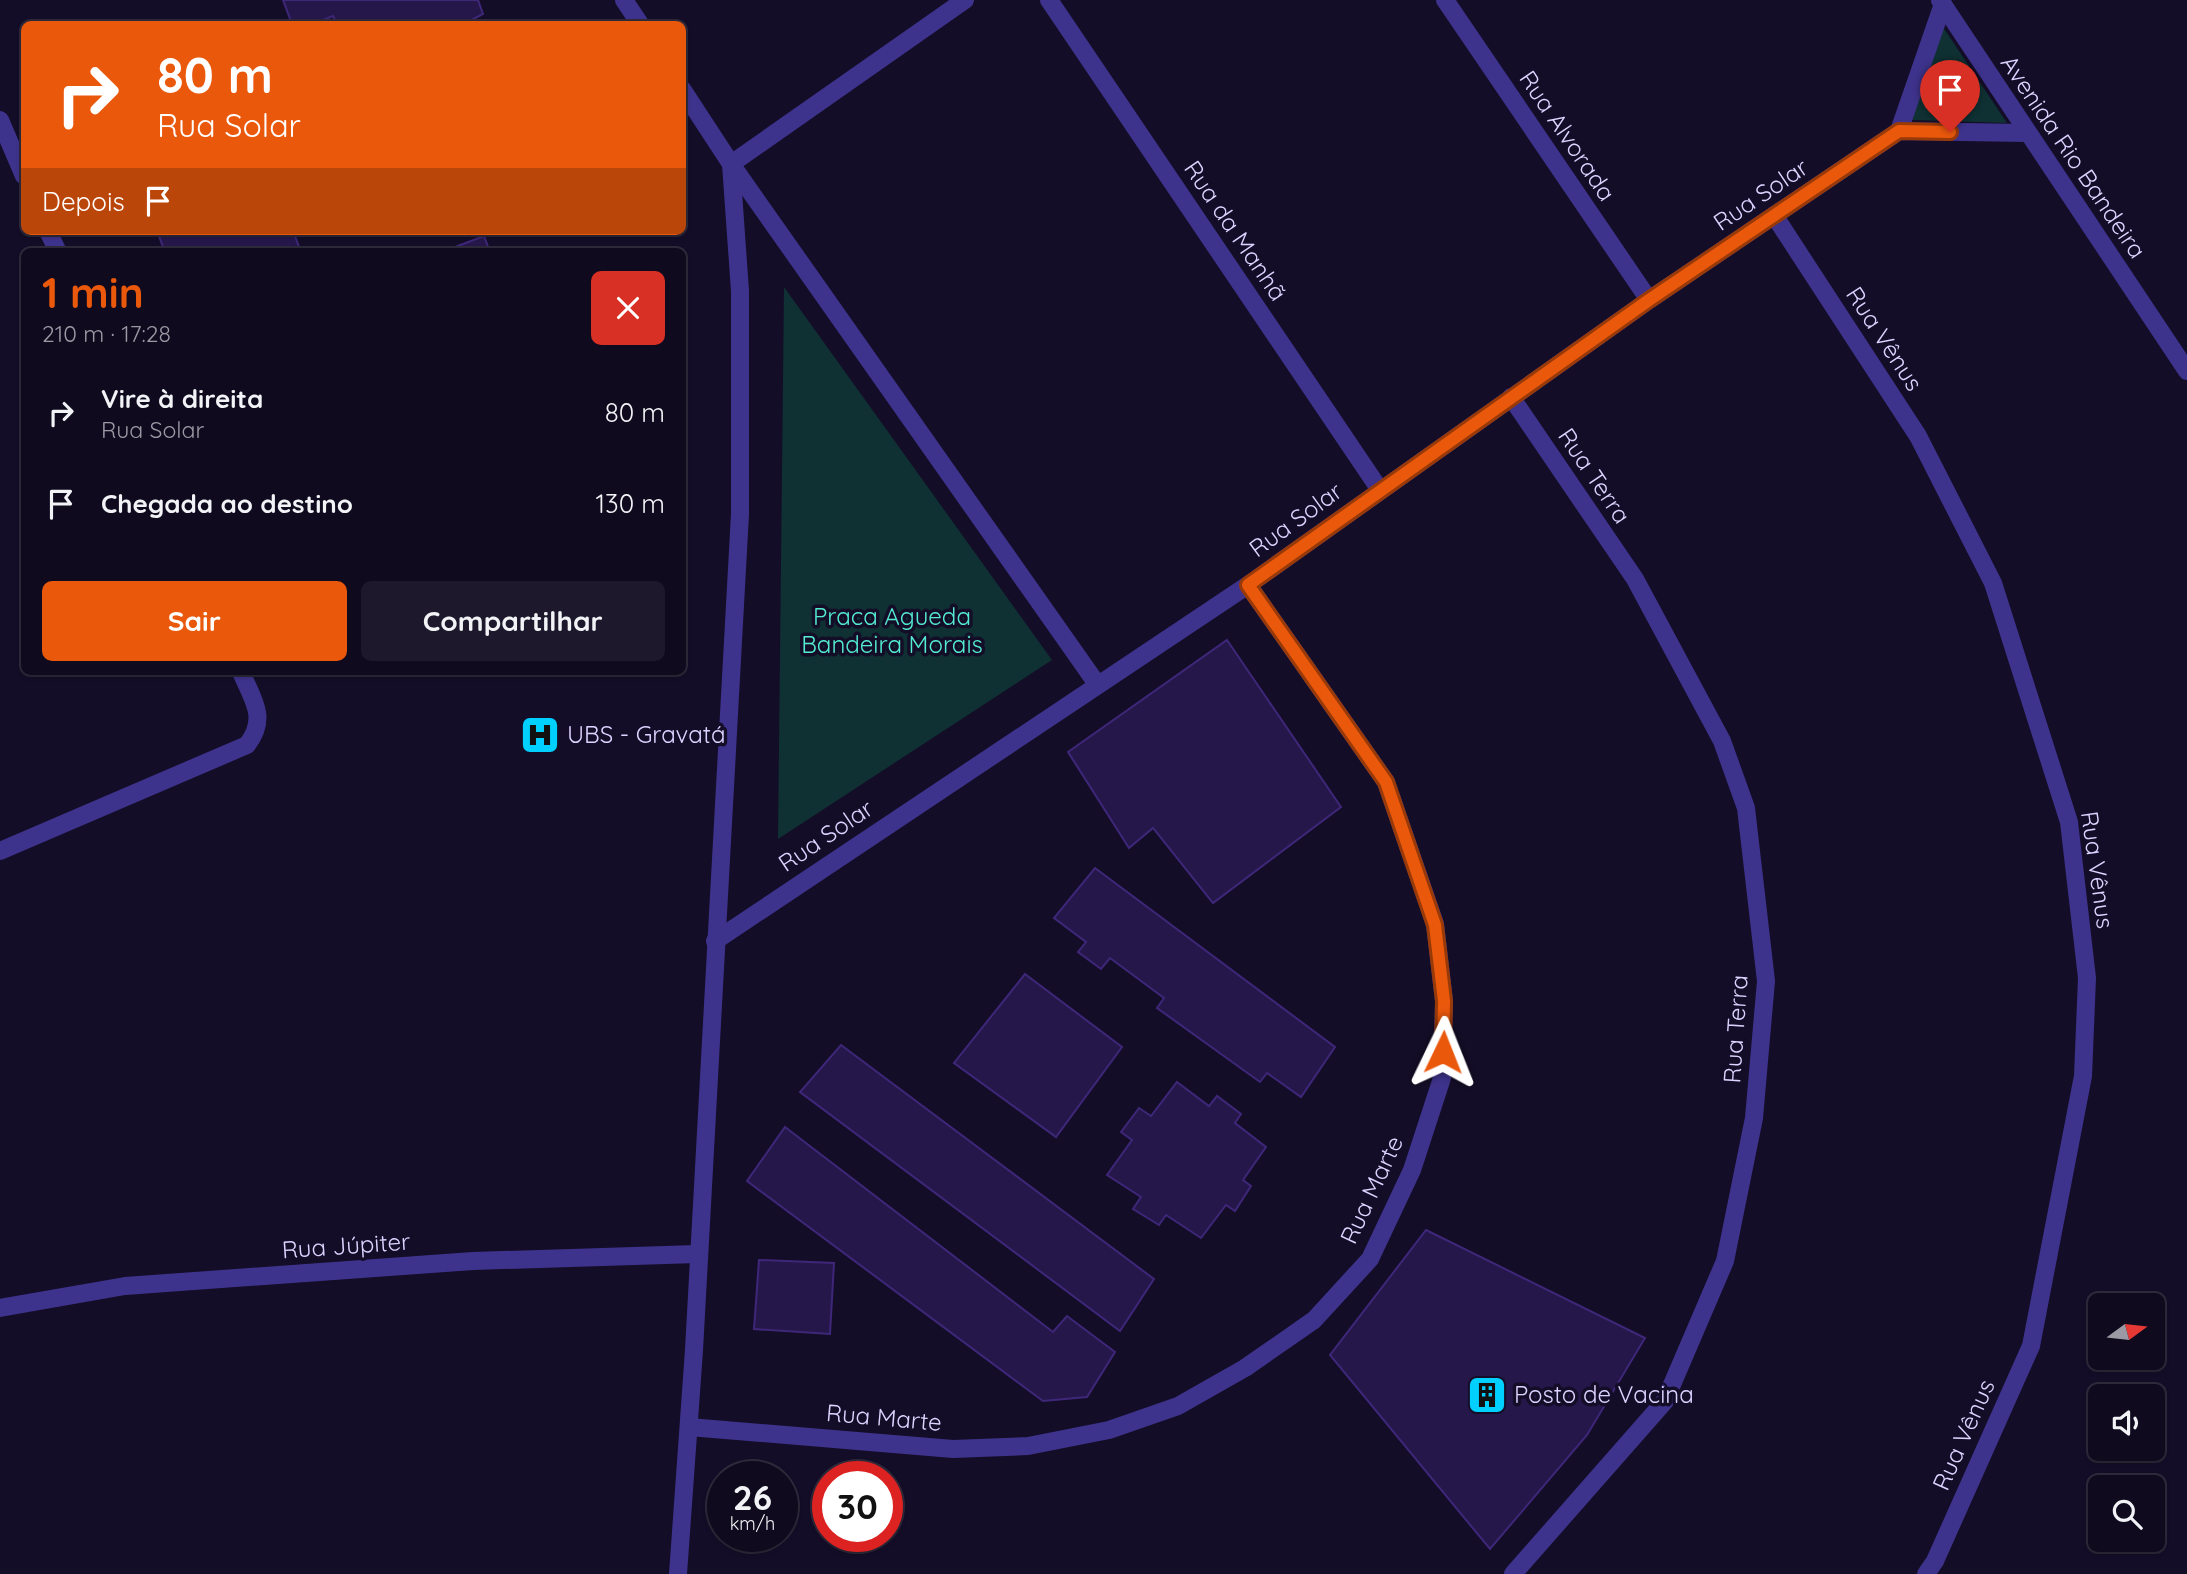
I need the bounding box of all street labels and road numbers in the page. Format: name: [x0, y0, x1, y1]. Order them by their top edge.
street label: Avenida Rio Bandeira: [1995, 49, 2153, 264]
street label: Rua Alvorada: [1513, 65, 1622, 206]
street label: Rua Solar: [1707, 152, 1814, 237]
street label: Rua da Manhã: [1178, 155, 1294, 306]
street label: Rua Vênus: [1840, 281, 1930, 396]
street label: Rua Terra: [1552, 422, 1638, 529]
street label: Rua Solar: [1243, 475, 1348, 563]
street label: Rua Solar: [772, 793, 879, 878]
street label: Rua Vênus: [2075, 809, 2121, 931]
street label: Rua Terra: [1716, 974, 1754, 1084]
street label: Rua Marte: [1333, 1131, 1409, 1248]
street label: Rua Júpiter: [281, 1226, 411, 1264]
street label: Rua Vênus: [1925, 1374, 2001, 1495]
street label: Rua Marte: [825, 1397, 943, 1437]

